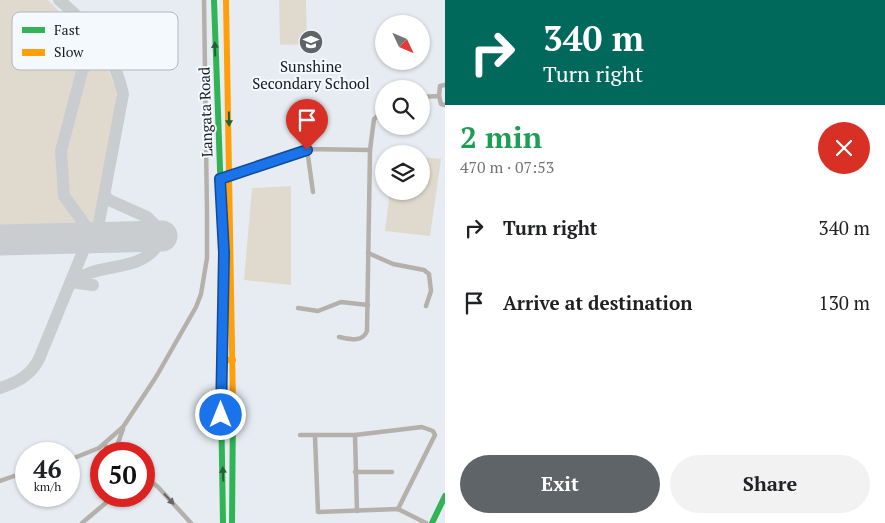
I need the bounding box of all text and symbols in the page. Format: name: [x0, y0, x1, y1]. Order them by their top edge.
legend: [12, 12, 178, 70]
north arrow: [375, 15, 430, 70]
map controls: [375, 15, 430, 200]
text: 340 m: [543, 15, 644, 61]
text: Fast: [54, 20, 81, 39]
icon: right: [460, 20, 525, 85]
school or university icon: Sunshine Secondary School: [298, 29, 324, 55]
one-way arrow: [211, 41, 219, 57]
text: Slow: [54, 42, 84, 61]
place label: Sunshine Secondary School: [252, 56, 370, 93]
text: Turn right: [543, 59, 643, 88]
street label: Langata Road: [193, 66, 217, 158]
button: search: [375, 80, 430, 135]
pin: [286, 99, 328, 150]
icon: arrive: [293, 106, 321, 134]
one-way arrow: [225, 111, 233, 127]
text: 2 min: [460, 117, 542, 157]
button: close: [818, 122, 870, 174]
button: layers: [375, 145, 430, 200]
text: 470 m · 07:53: [460, 156, 554, 178]
icon: right: [460, 214, 488, 242]
text: Turn right: [503, 215, 597, 240]
text: 340 m: [819, 215, 870, 240]
icon: arrive: [460, 289, 488, 317]
text: Arrive at destination: [503, 290, 692, 315]
text: 130 m: [819, 290, 870, 315]
position arrow: [194, 388, 246, 440]
speed limit sign: 50: [90, 442, 155, 507]
text: 46: [33, 452, 62, 485]
button: Exit: [460, 455, 660, 513]
button: Share: [670, 455, 870, 513]
one-way arrow: [218, 466, 226, 482]
text: km/h: [34, 479, 61, 494]
one-way arrow: [163, 492, 175, 504]

